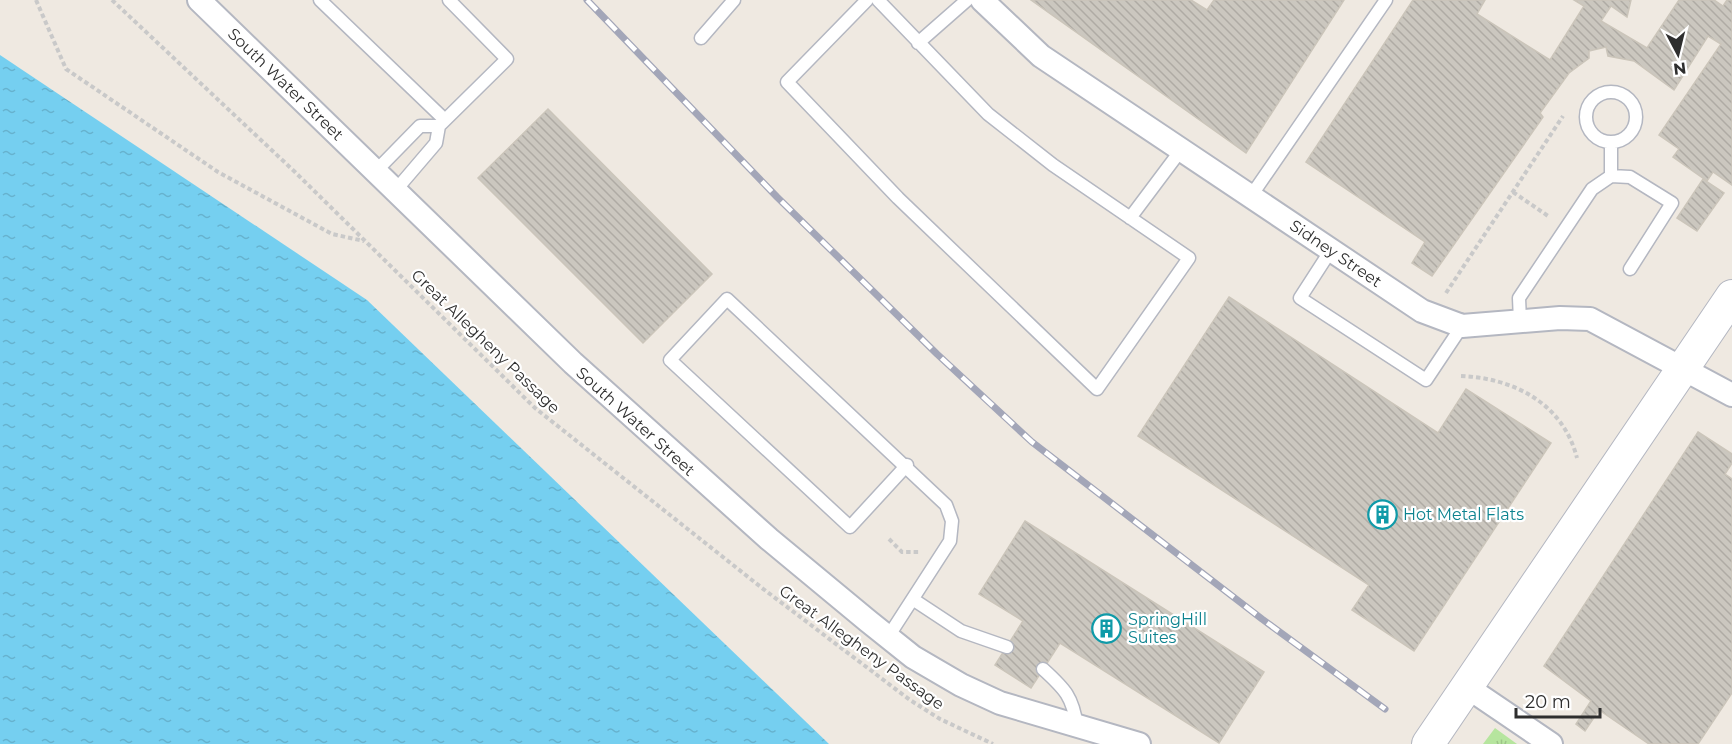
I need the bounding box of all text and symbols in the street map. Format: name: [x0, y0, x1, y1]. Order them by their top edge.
street label: South Water Street: [224, 24, 348, 145]
north arrow: [1648, 24, 1708, 84]
text: N: [1672, 58, 1687, 79]
street label: Sidney Street: [1286, 216, 1386, 291]
street label: Great Allegheny Passage: [407, 265, 564, 417]
street label: South Water Street: [572, 363, 699, 480]
building icon: Hot Metal Flats: [1366, 498, 1398, 530]
place label: Hot Metal Flats: [1403, 505, 1524, 524]
street label: Great Allegheny Passage: [776, 581, 948, 714]
place label: SpringHill Suites: [1128, 610, 1207, 647]
building icon: SpringHill Suites: [1091, 612, 1123, 644]
scale bar: [1516, 681, 1600, 719]
text: 20 m: [1525, 691, 1571, 713]

